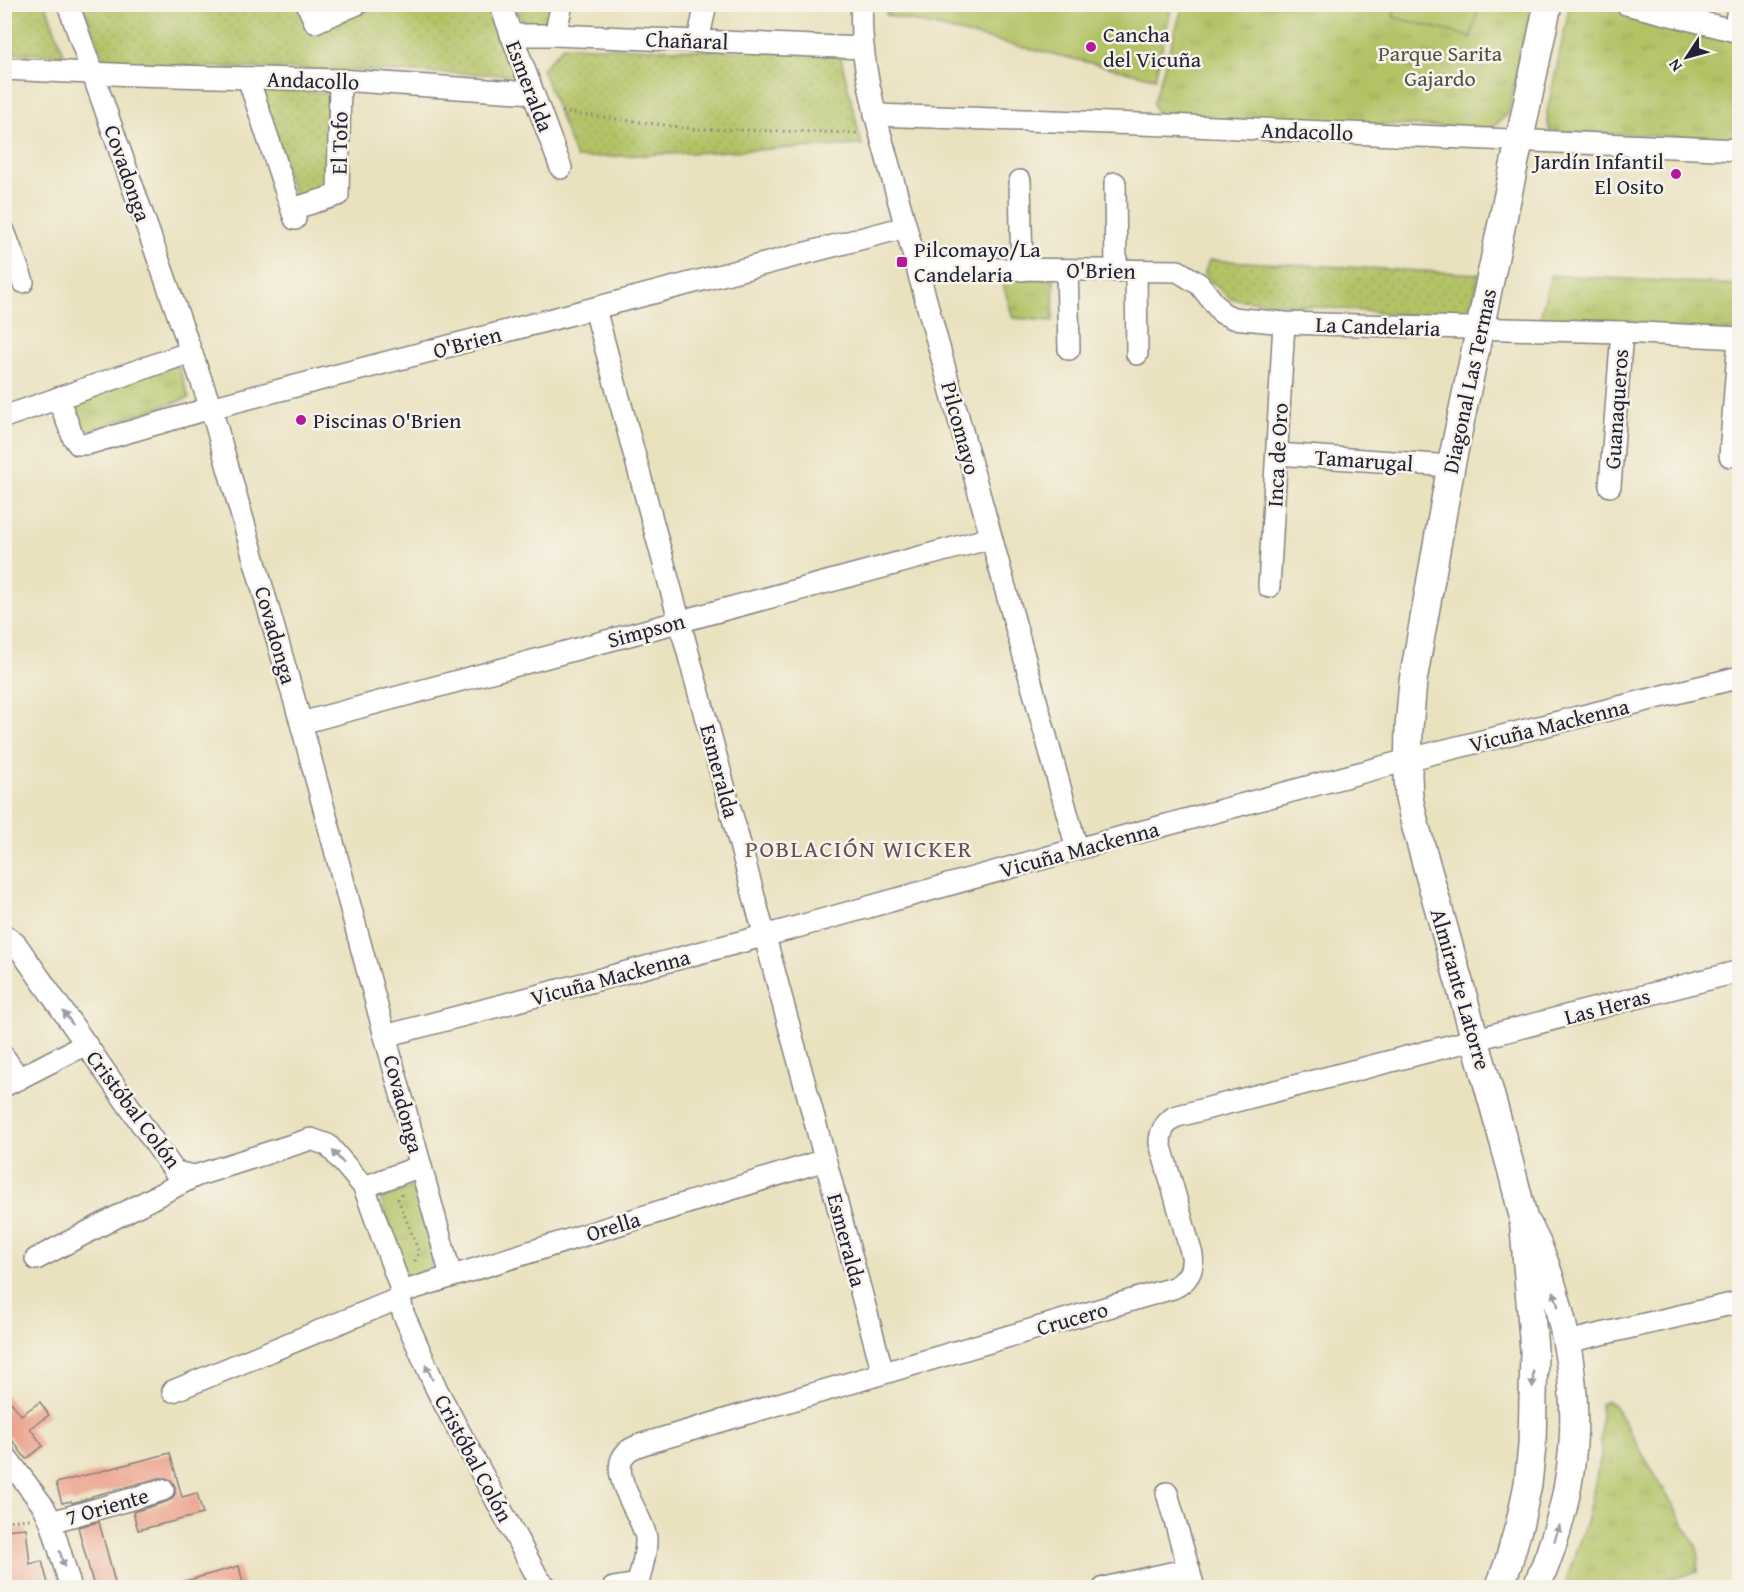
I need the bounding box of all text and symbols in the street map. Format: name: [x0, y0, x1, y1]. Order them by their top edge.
place label: Cancha del Vicuña: [1103, 18, 1202, 75]
street label: Chañaral: [645, 23, 729, 57]
north arrow: [1657, 27, 1717, 87]
street label: Esmeralda: [498, 36, 562, 137]
park label: Parque Sarita Gajardo: [1378, 37, 1503, 94]
marker: Cancha del Vicuña: [1084, 40, 1098, 54]
text: N: [1662, 54, 1688, 77]
street label: Andacollo: [266, 62, 360, 98]
street label: El Tofo: [322, 111, 356, 175]
street label: Andacollo: [1260, 113, 1354, 149]
street label: Covadonga: [97, 120, 160, 226]
place label: Jardín Infantil El Osito: [1531, 145, 1664, 202]
marker: Jardín Infantil El Osito: [1669, 167, 1683, 181]
place label: Pilcomayo/La Candelaria: [914, 233, 1041, 290]
street label: O'Brien: [1066, 253, 1137, 287]
marker: Pilcomayo/La Candelaria: [895, 255, 909, 269]
street label: Diagonal Las Termas: [1434, 285, 1504, 477]
street label: La Candelaria: [1315, 308, 1442, 344]
street label: O'Brien: [429, 317, 505, 366]
street label: Guanaqueros: [1596, 348, 1636, 470]
street label: Pilcomayo: [933, 378, 989, 478]
street label: Inca de Oro: [1258, 402, 1296, 508]
place label: Piscinas O'Brien: [313, 404, 462, 436]
marker: Piscinas O'Brien: [294, 413, 308, 427]
street label: Tamarugal: [1314, 441, 1414, 479]
street label: Covadonga: [247, 582, 305, 688]
street label: Simpson: [604, 604, 689, 656]
street label: Vicuña Mackenna: [1466, 690, 1633, 760]
street label: Esmeralda: [692, 721, 748, 822]
street label: Vicuña Mackenna: [996, 812, 1163, 886]
district label: POBLACIÓN WICKER: [745, 831, 973, 866]
street label: Almirante Latorre: [1423, 905, 1499, 1073]
street label: Vicuña Mackenna: [527, 940, 694, 1014]
street label: Las Heras: [1561, 979, 1653, 1033]
one-way arrow: [62, 1011, 74, 1027]
street label: Cristóbal Colón: [79, 1043, 189, 1175]
street label: Covadonga: [376, 1051, 433, 1157]
one-way arrow: [332, 1150, 345, 1165]
street label: Esmeralda: [819, 1190, 875, 1291]
street label: Orella: [582, 1202, 645, 1249]
one-way arrow: [1551, 1290, 1560, 1308]
street label: Crucero: [1033, 1293, 1111, 1343]
one-way arrow: [424, 1363, 433, 1380]
one-way arrow: [1528, 1370, 1538, 1389]
street label: Cristóbal Colón: [427, 1388, 521, 1528]
street label: 7 Oriente: [62, 1479, 152, 1533]
one-way arrow: [1553, 1524, 1563, 1542]
one-way arrow: [58, 1550, 67, 1568]

